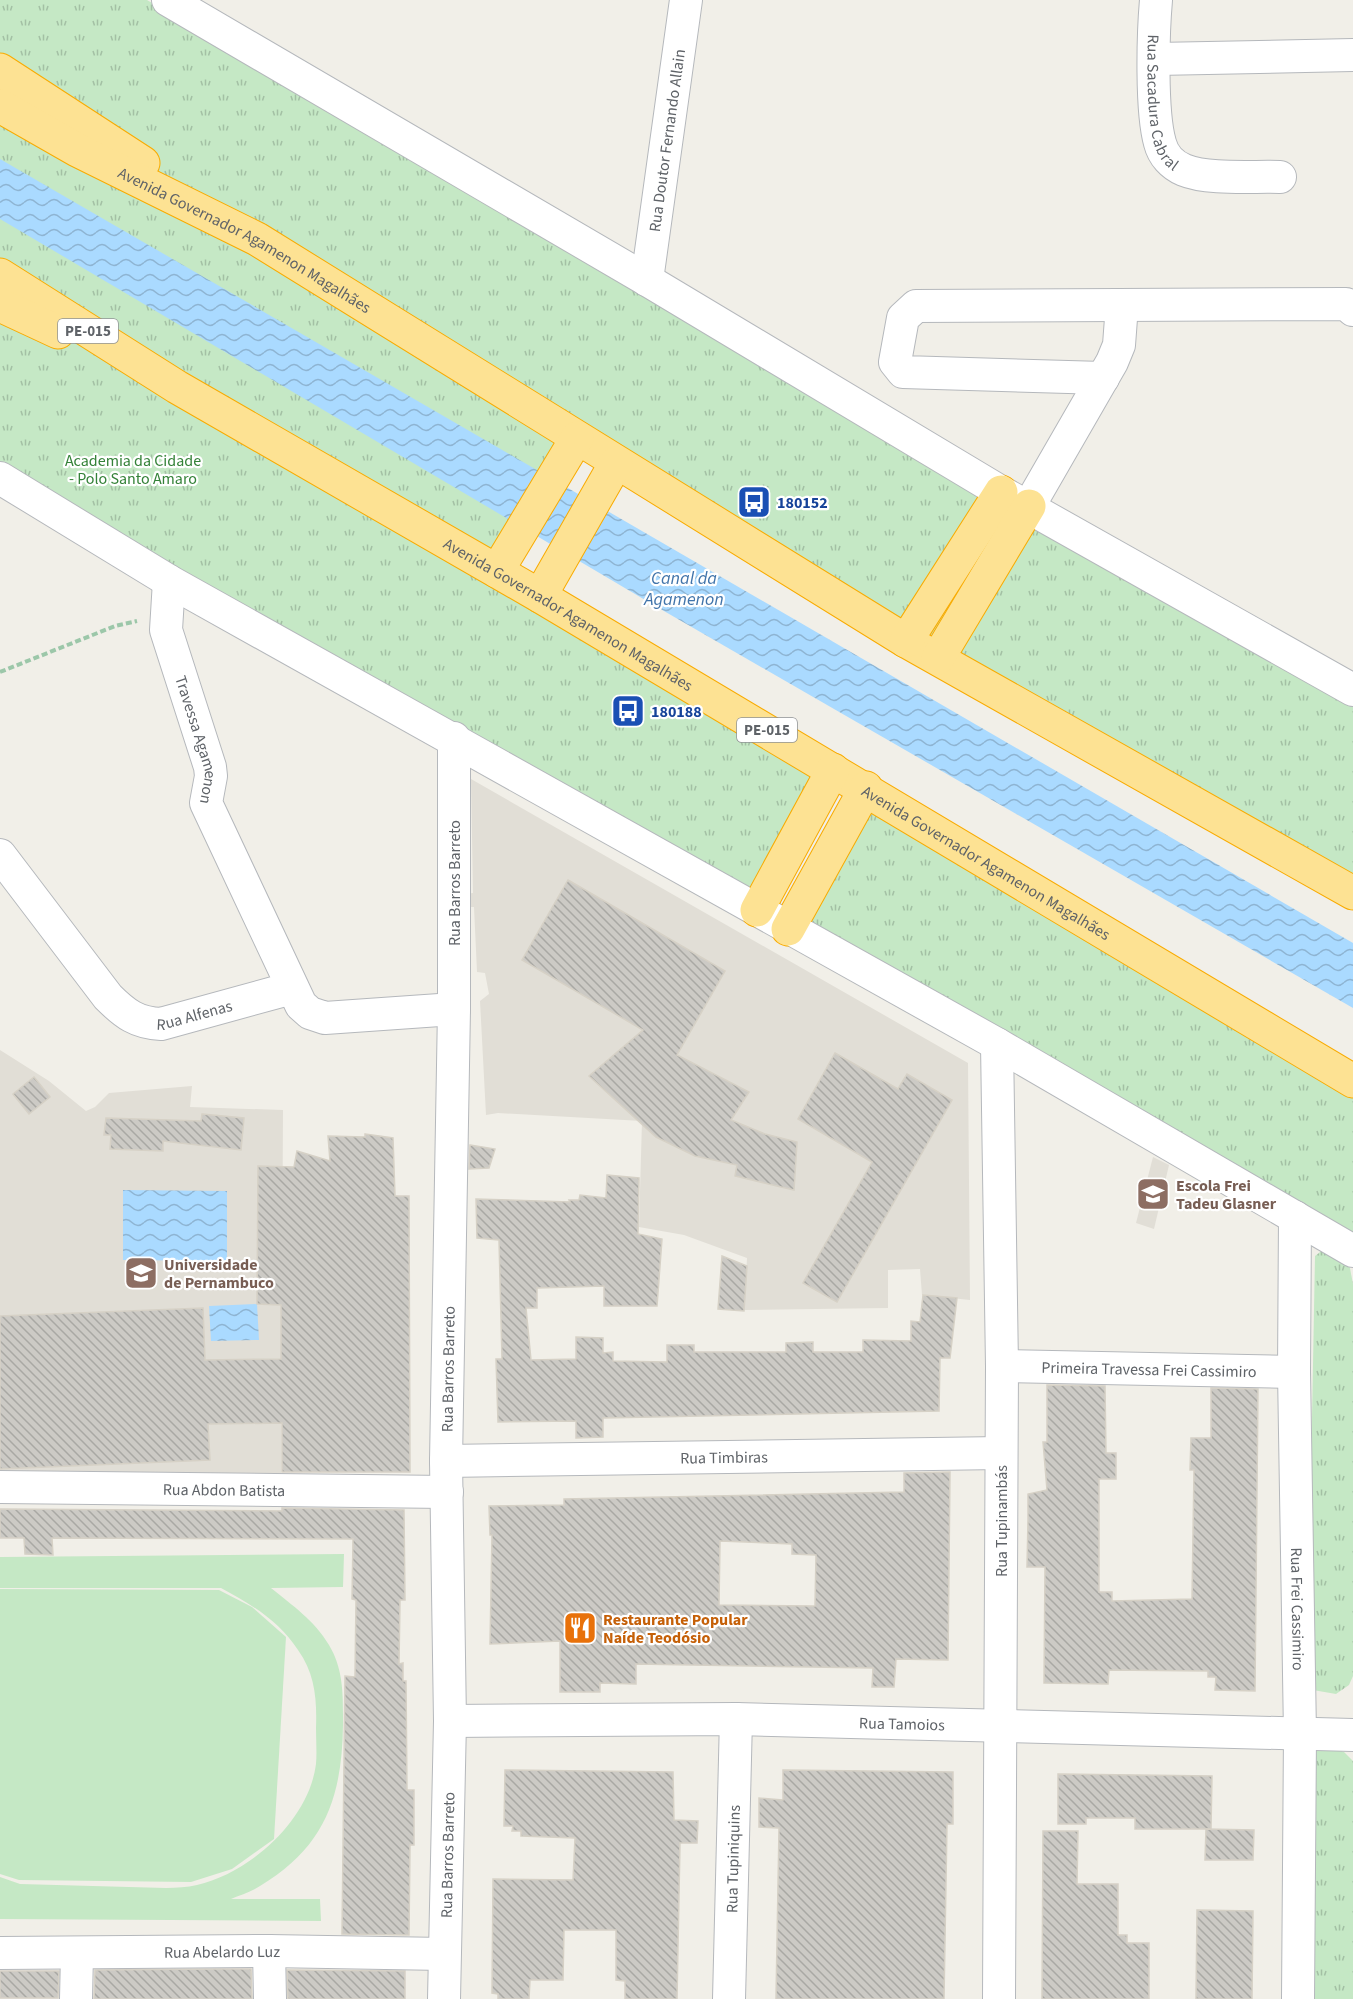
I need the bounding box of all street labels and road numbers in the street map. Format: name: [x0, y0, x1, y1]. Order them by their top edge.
street label: Rua Sacadura Cabral: [1141, 34, 1183, 176]
street label: Rua Doutor Fernando Allain: [644, 48, 691, 233]
street label: Avenida Governador Agamenon Magalhães: [114, 162, 375, 319]
road number: PE-015: [58, 319, 118, 343]
street label: Avenida Governador Agamenon Magalhães: [439, 533, 697, 697]
street label: Travessa Agamenon: [169, 673, 221, 806]
road number: PE-015: [737, 718, 797, 742]
street label: Avenida Governador Agamenon Magalhães: [857, 780, 1114, 946]
street label: Rua Barros Barreto: [444, 820, 466, 946]
street label: Rua Alfenas: [156, 995, 235, 1036]
street label: Rua Barros Barreto: [437, 1306, 461, 1432]
street label: Primeira Travessa Frei Cassimiro: [1041, 1357, 1257, 1383]
street label: Rua Timbiras: [680, 1446, 768, 1470]
street label: Rua Tupinambás: [991, 1465, 1013, 1577]
street label: Rua Abdon Batista: [163, 1479, 285, 1502]
street label: Rua Frei Cassimiro: [1285, 1547, 1309, 1671]
street label: Rua Tamoios: [859, 1712, 945, 1736]
street label: Rua Barros Barreto: [436, 1792, 460, 1918]
street label: Rua Tupiniquins: [721, 1804, 746, 1913]
street label: Rua Abelardo Luz: [164, 1941, 280, 1964]

